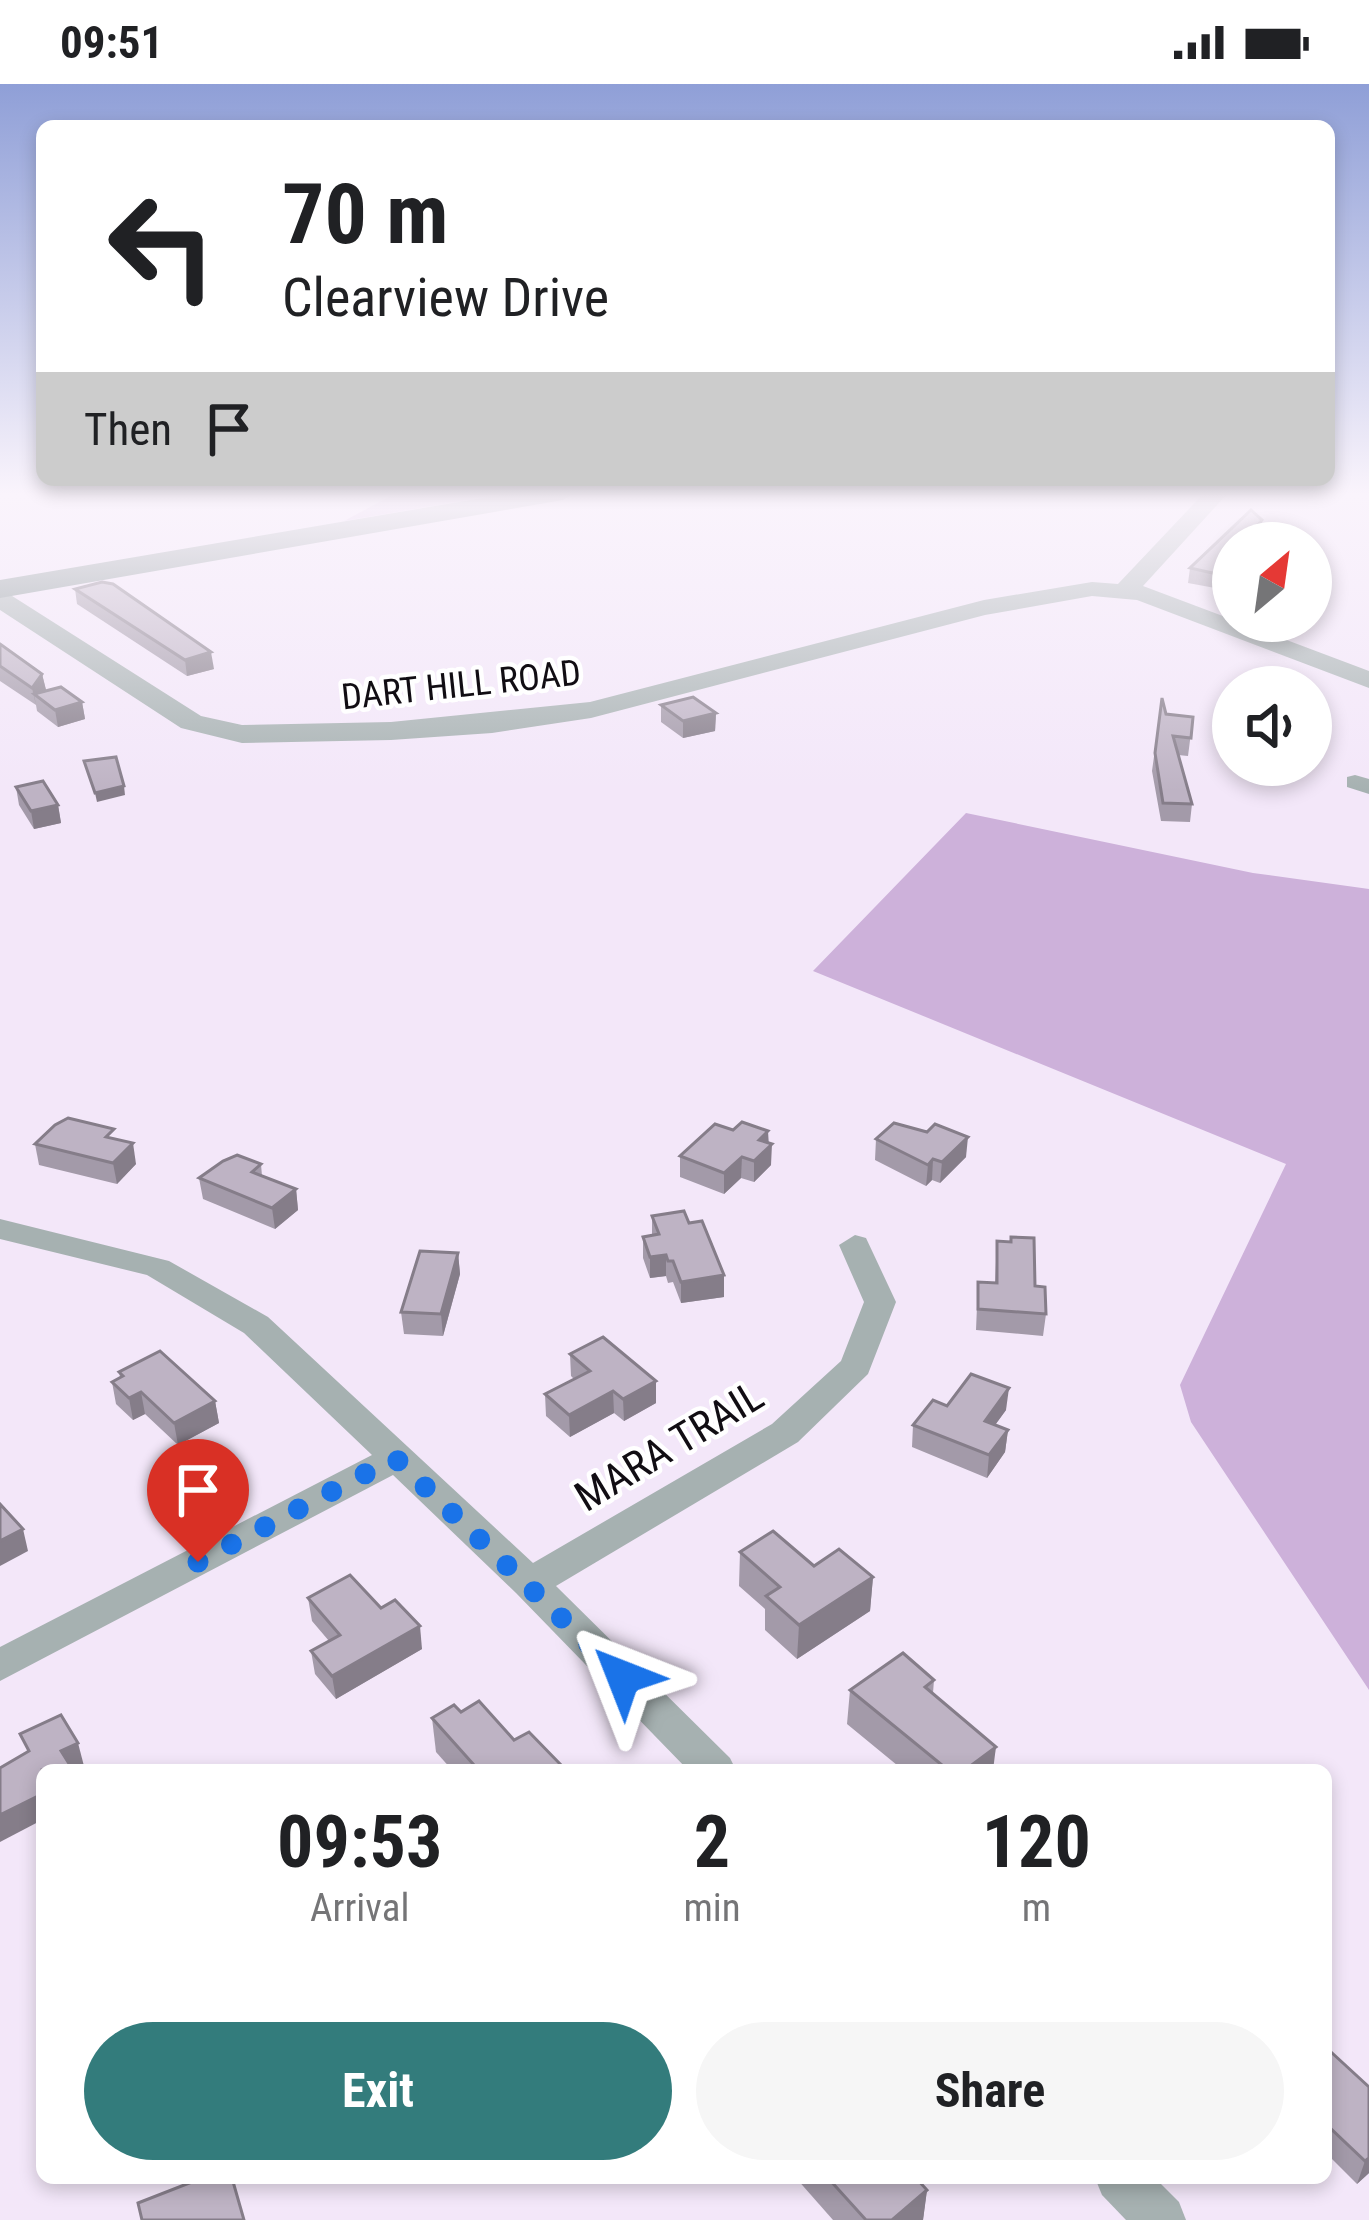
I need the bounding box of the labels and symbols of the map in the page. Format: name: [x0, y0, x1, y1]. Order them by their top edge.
north arrow: [1212, 522, 1332, 642]
street label: DART HILL ROAD: [339, 652, 583, 718]
street label: MARA TRAIL: [566, 1371, 772, 1521]
pin: [147, 1439, 249, 1562]
position arrow: [560, 1614, 686, 1740]

